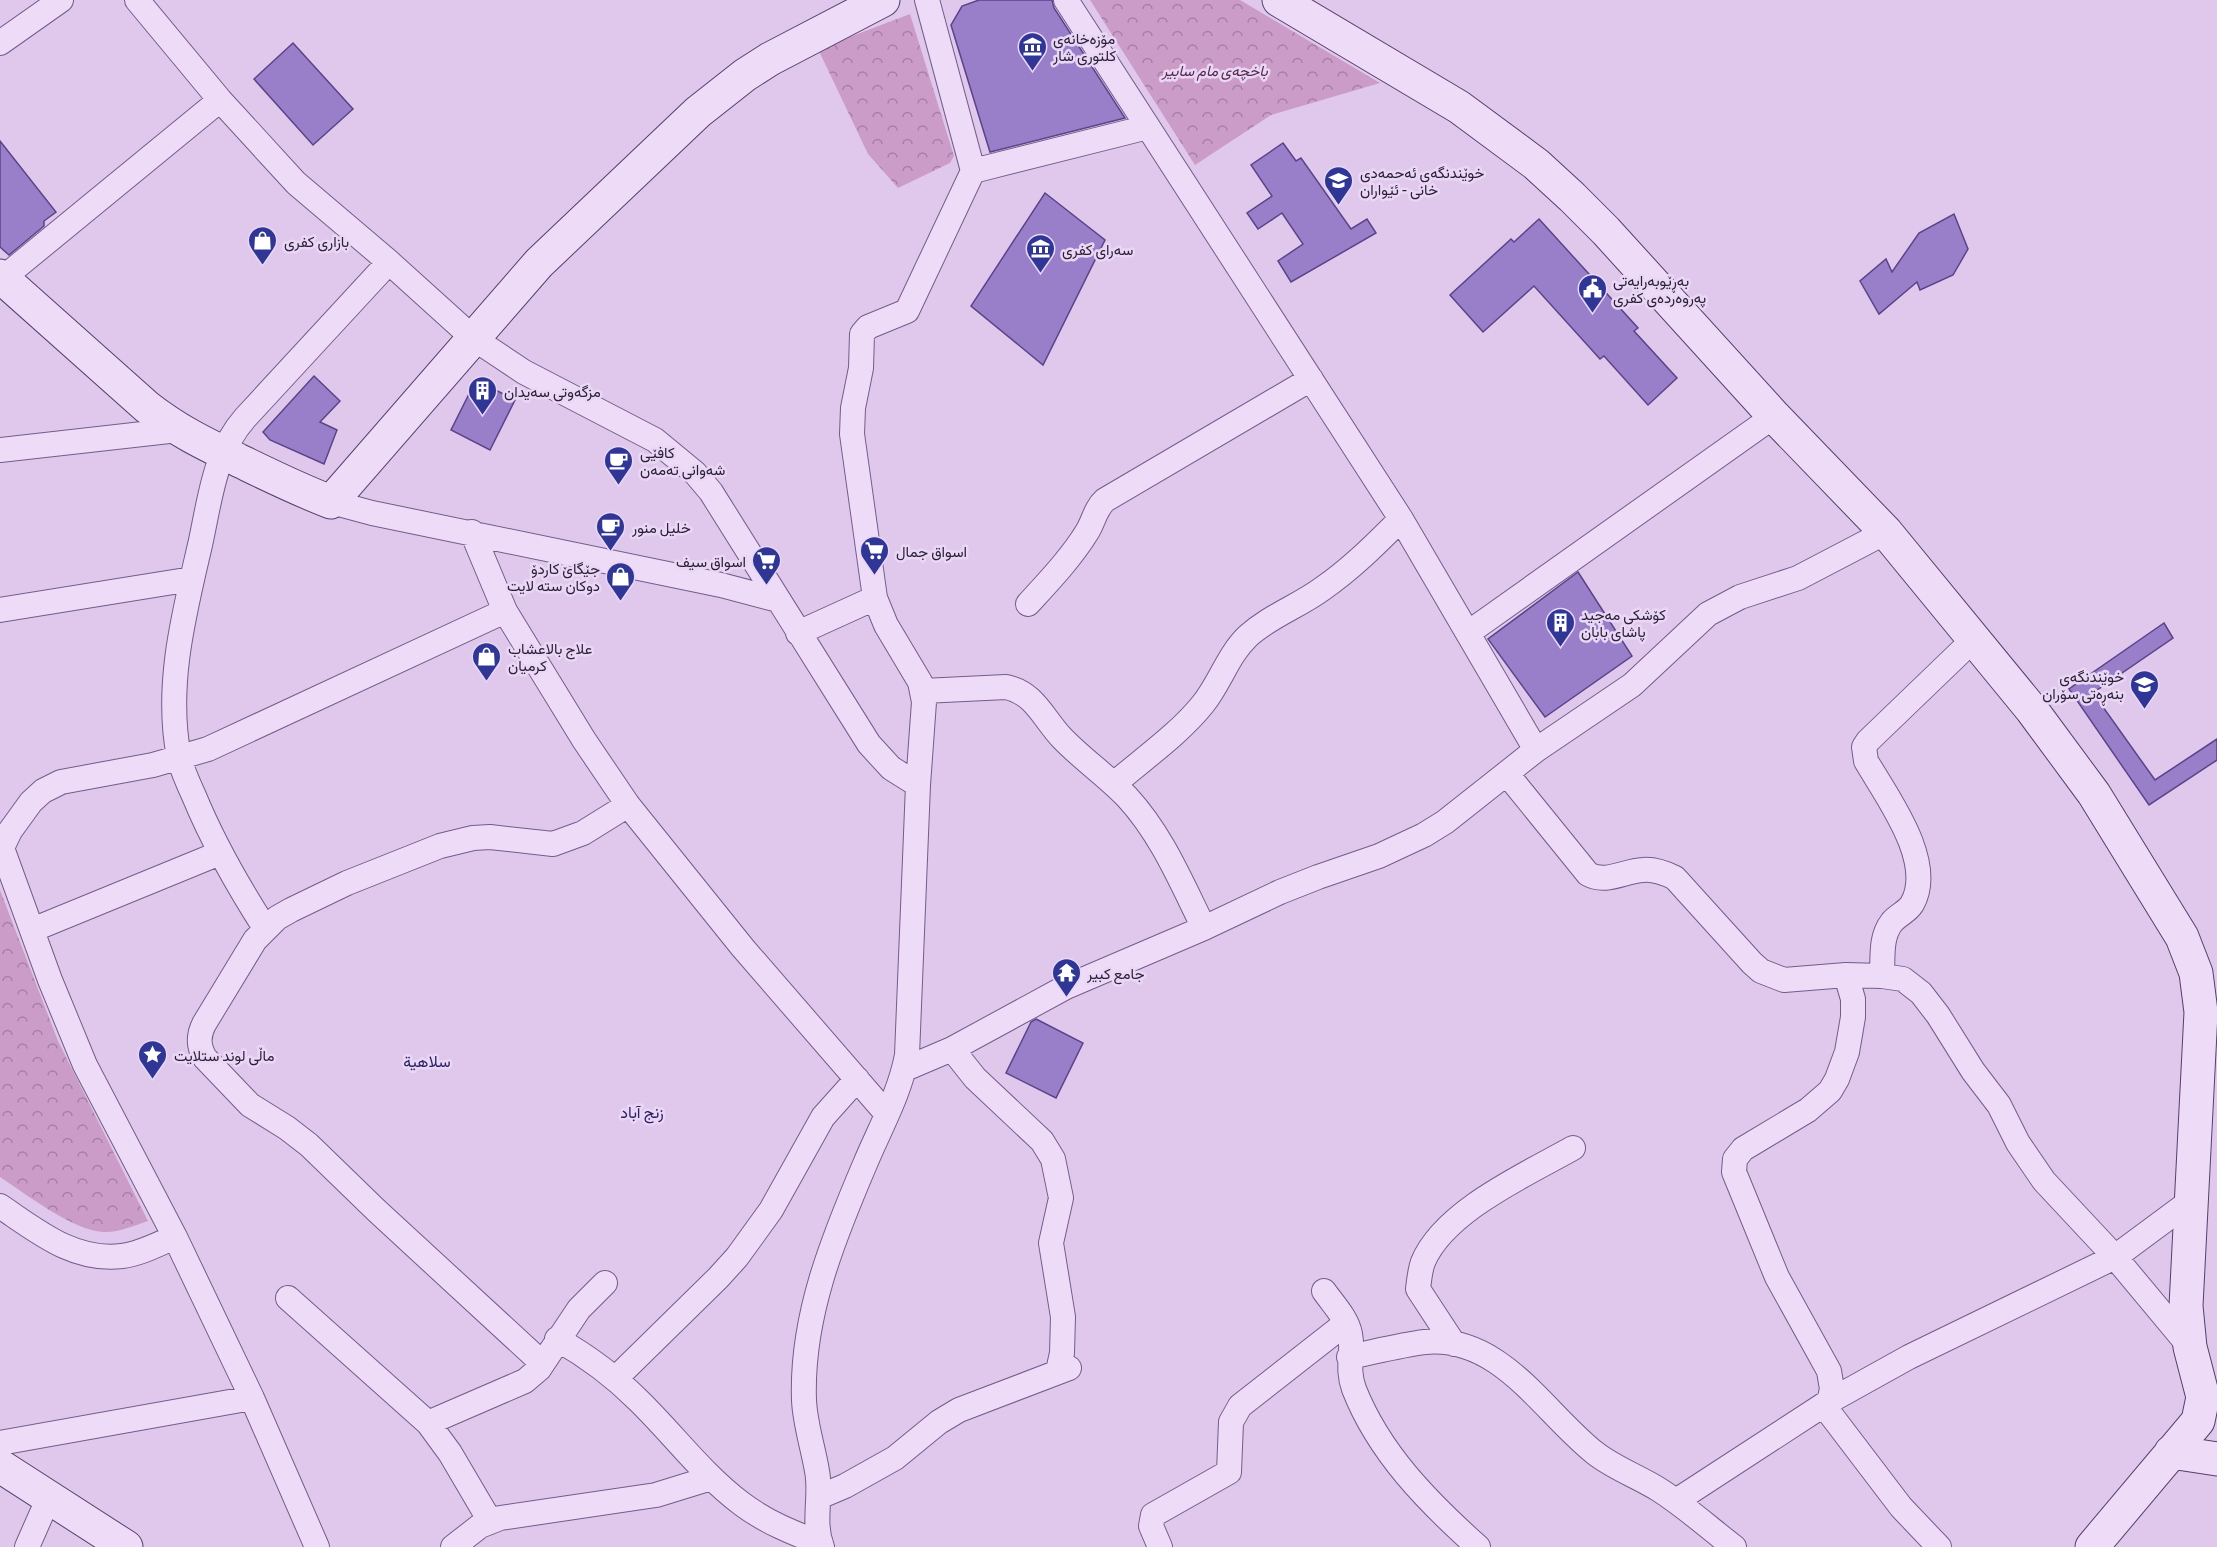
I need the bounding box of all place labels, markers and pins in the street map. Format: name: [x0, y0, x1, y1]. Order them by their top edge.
place label: مۆزەخانەی کلتوری شار: [1052, 26, 1116, 66]
museum icon: مۆزەخانەی کلتوری شار: [1016, 30, 1048, 72]
place label: خوێندنگەی ئەحمەدی خانی - ئێواران: [1360, 160, 1484, 200]
school or university icon: خوێندنگەی ئەحمەدی خانی - ئێواران: [1323, 164, 1355, 206]
shop icon: بازاری کفری: [247, 224, 279, 266]
place label: بازاری کفری: [284, 229, 349, 252]
museum icon: سەرای کفری: [1025, 232, 1057, 274]
place label: سەرای کفری: [1062, 237, 1133, 260]
place label: بەڕێوبەرایەتی پەروەردەی کفری: [1613, 268, 1706, 308]
public building icon: بەڕێوبەرایەتی پەروەردەی کفری: [1576, 272, 1608, 314]
building icon: مزگەوتی سەیدان: [467, 374, 499, 416]
place label: مزگەوتی سەیدان: [504, 379, 601, 402]
place label: کافێی شەوانی تەمەن: [640, 440, 726, 480]
cafe icon: کافێی شەوانی تەمەن: [603, 444, 635, 486]
cafe icon: خلیل منور: [595, 510, 627, 552]
place label: خلیل منور: [631, 515, 691, 538]
supermarket icon: اسواق جمال: [859, 534, 891, 576]
place label: اسواق جمال: [896, 539, 967, 562]
supermarket icon: اسواق سيف: [751, 544, 783, 586]
place label: اسواق سيف: [676, 549, 746, 572]
place label: جێگاێ کاردۆ دوکان ستە لایت: [507, 556, 600, 596]
shop icon: جێگاێ کاردۆ دوکان ستە لایت: [605, 560, 637, 602]
place label: کۆشکی مەجید پاشای بابان: [1581, 602, 1666, 642]
building icon: کۆشکی مەجید پاشای بابان: [1544, 606, 1576, 648]
place label: علاج بالاعشاب كرميان: [508, 636, 592, 676]
shop icon: علاج بالاعشاب كرميان: [471, 640, 503, 682]
place label: خوێندنگەی بنەڕەتی سۆران: [2042, 664, 2124, 706]
school or university icon: خوێندنگەی بنەڕەتی سۆران: [2129, 668, 2161, 710]
temple icon: جامع كبير: [1050, 956, 1082, 998]
place label: جامع كبير: [1086, 961, 1145, 985]
place icon: ماڵی لوند ستلایت: [137, 1038, 169, 1080]
place label: ماڵی لوند ستلایت: [174, 1043, 274, 1066]

